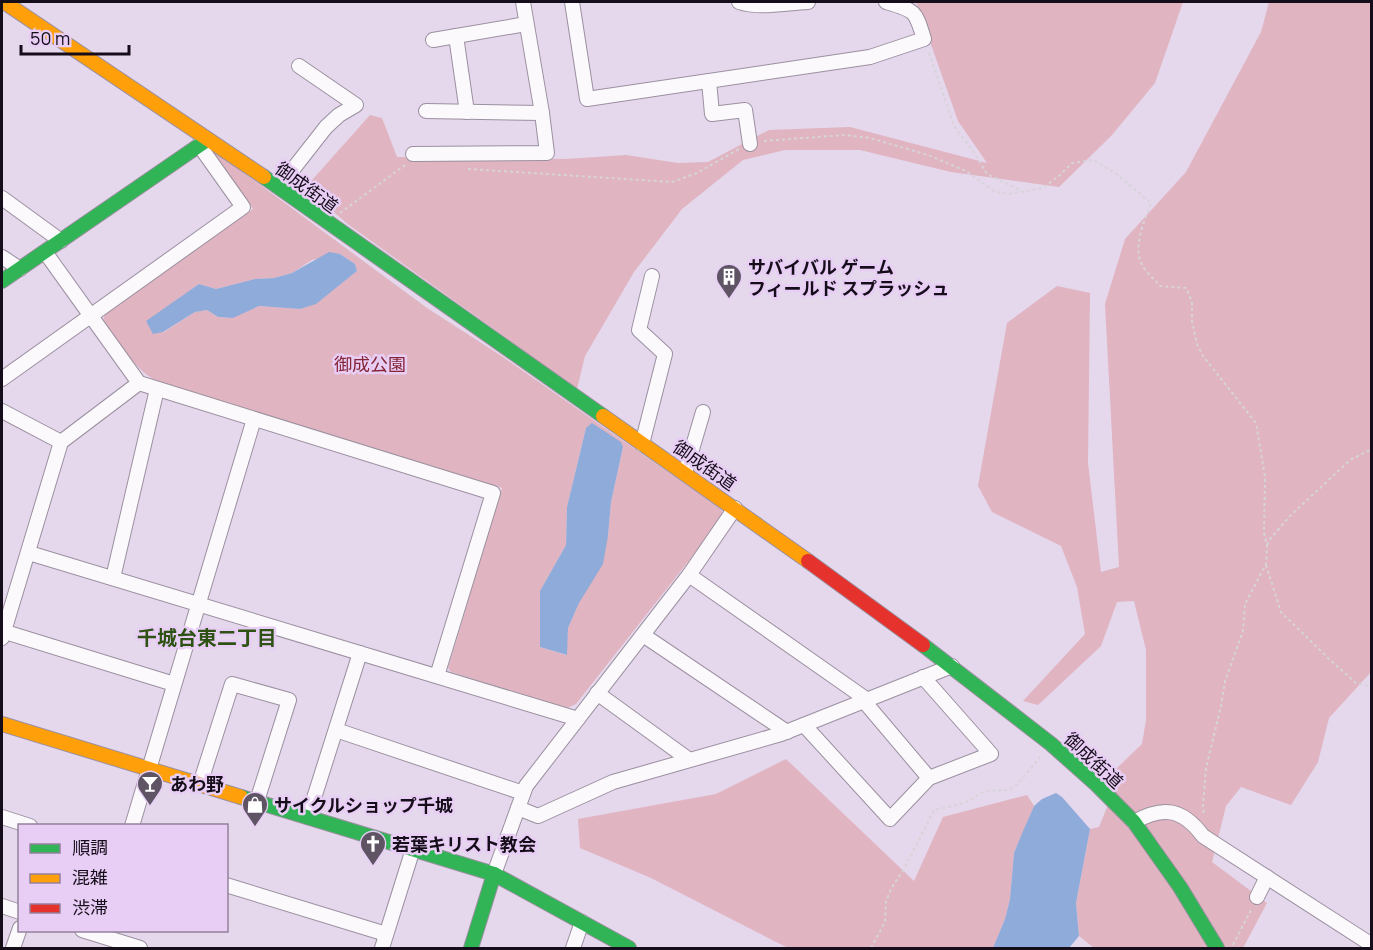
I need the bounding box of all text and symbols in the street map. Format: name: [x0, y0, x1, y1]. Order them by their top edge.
scale bar: [21, 18, 129, 56]
text: 50 m: [30, 26, 70, 50]
street label: 御成街道: [271, 156, 343, 218]
place label: サバイバル ゲーム フィールド スプラッシュ: [748, 255, 949, 300]
building icon: サバイバル ゲーム フィールド スプラッシュ: [714, 262, 744, 300]
park label: 御成公園: [334, 352, 406, 376]
street label: 御成街道: [669, 435, 741, 495]
district label: 千城台東二丁目: [137, 624, 277, 651]
street label: 御成街道: [1059, 727, 1129, 793]
bar icon: あわ野: [135, 769, 165, 807]
place label: あわ野: [170, 772, 224, 796]
shop icon: サイクルショップ千城: [240, 790, 270, 828]
place label: サイクルショップ千城: [274, 793, 453, 817]
legend: [18, 824, 228, 932]
church icon: 若葉キリスト教会: [358, 829, 388, 867]
place label: 若葉キリスト教会: [392, 832, 536, 856]
text: 順調: [72, 835, 108, 859]
text: 混雑: [72, 865, 108, 889]
text: 渋滞: [72, 895, 108, 919]

